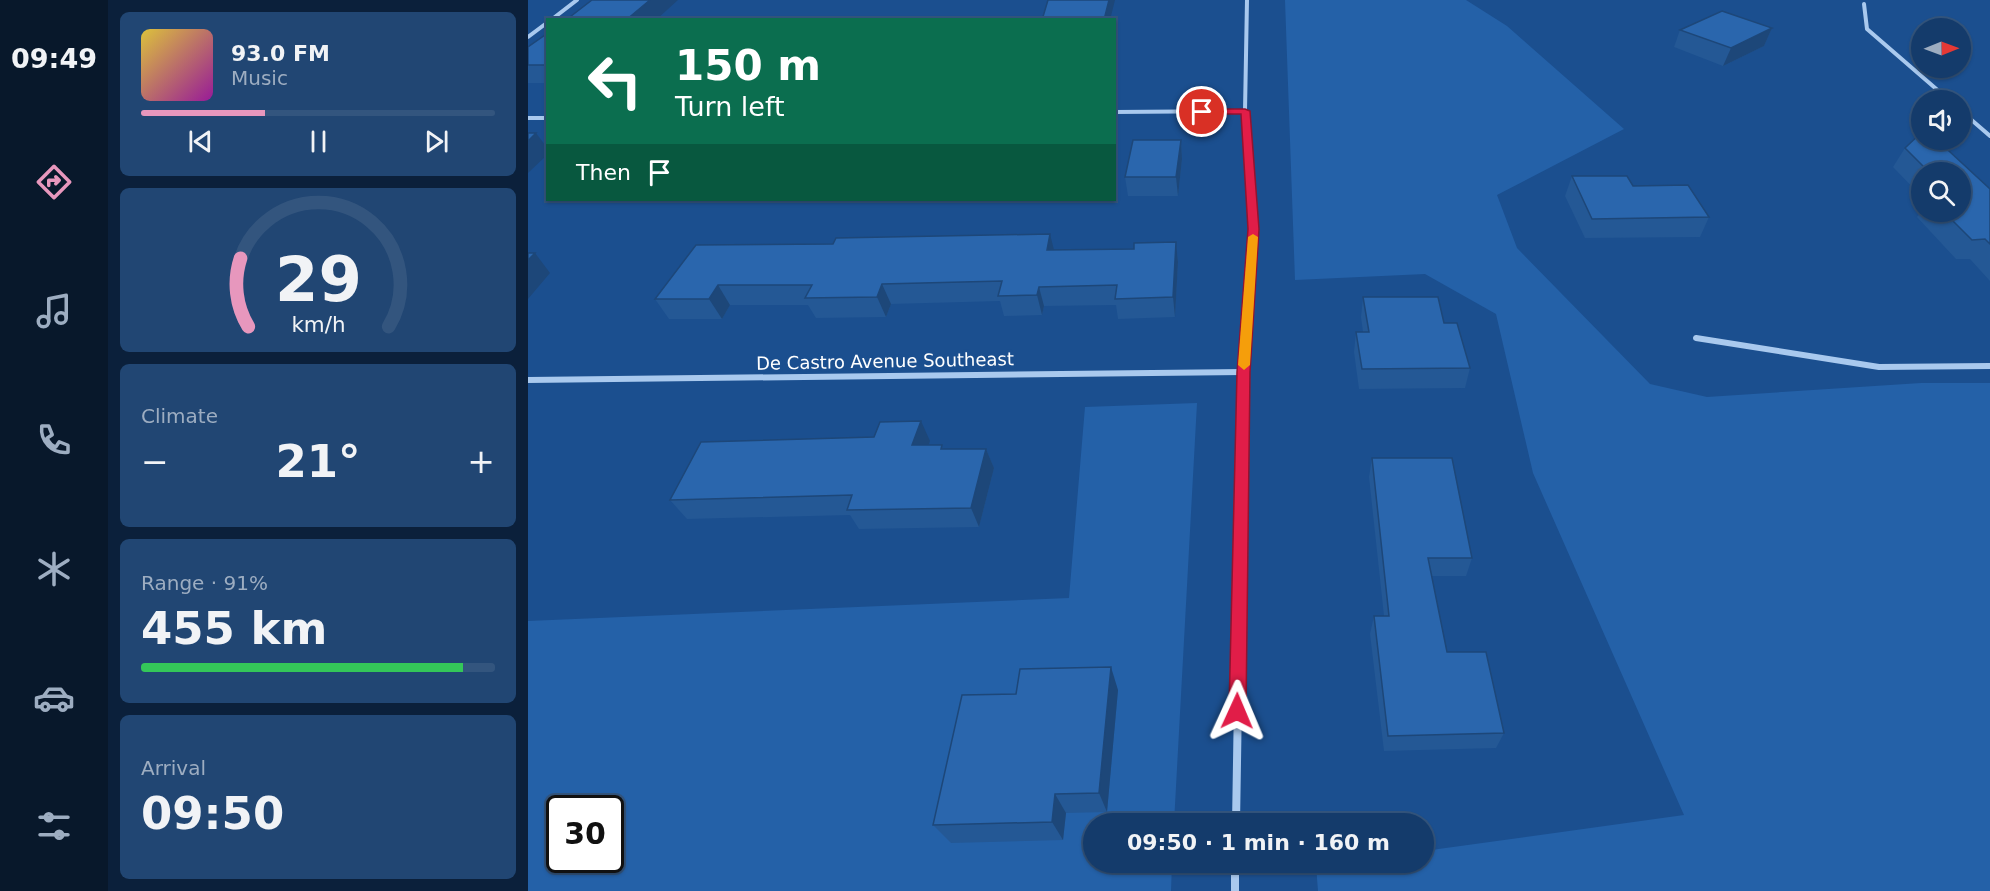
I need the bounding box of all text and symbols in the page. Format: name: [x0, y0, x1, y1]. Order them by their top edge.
north arrow: [1911, 18, 1971, 78]
map controls: [1911, 18, 1971, 222]
text: 93.0 FM: [231, 41, 330, 66]
text: 150 m: [675, 41, 821, 90]
icon: left: [576, 42, 654, 120]
text: 09:49: [11, 43, 97, 74]
text: Music: [231, 66, 288, 90]
pin: [1176, 86, 1227, 137]
button: sound: [1911, 90, 1971, 150]
text: Turn left: [675, 91, 785, 122]
icon: arrive: [1185, 95, 1218, 128]
icon: previous: [184, 125, 217, 158]
icon: pause: [302, 125, 335, 158]
icon: next: [420, 125, 453, 158]
icon: arrive: [643, 156, 676, 189]
text: Then: [576, 160, 631, 185]
icon: directions: [33, 161, 75, 203]
button: search: [1911, 162, 1971, 222]
text: 29: [275, 243, 361, 316]
icon: music: [33, 290, 75, 332]
text: km/h: [291, 312, 345, 337]
street label: De Castro Avenue Southeast: [756, 348, 1014, 374]
text: Climate: [141, 404, 218, 428]
icon: phone: [33, 419, 75, 461]
text: 21°: [275, 435, 361, 488]
text: −: [141, 442, 169, 481]
text: +: [467, 442, 495, 481]
icon: climate: [33, 548, 75, 590]
text: Range · 91%: [141, 571, 268, 595]
text: 455 km: [141, 602, 327, 655]
icon: car: [33, 677, 75, 719]
position arrow: [1205, 679, 1269, 743]
text: Arrival: [141, 756, 206, 780]
text: 09:50: [141, 787, 284, 840]
speed limit sign: 30: [546, 795, 624, 873]
icon: filters: [33, 805, 75, 847]
text: 09:50 · 1 min · 160 m: [1127, 830, 1390, 855]

